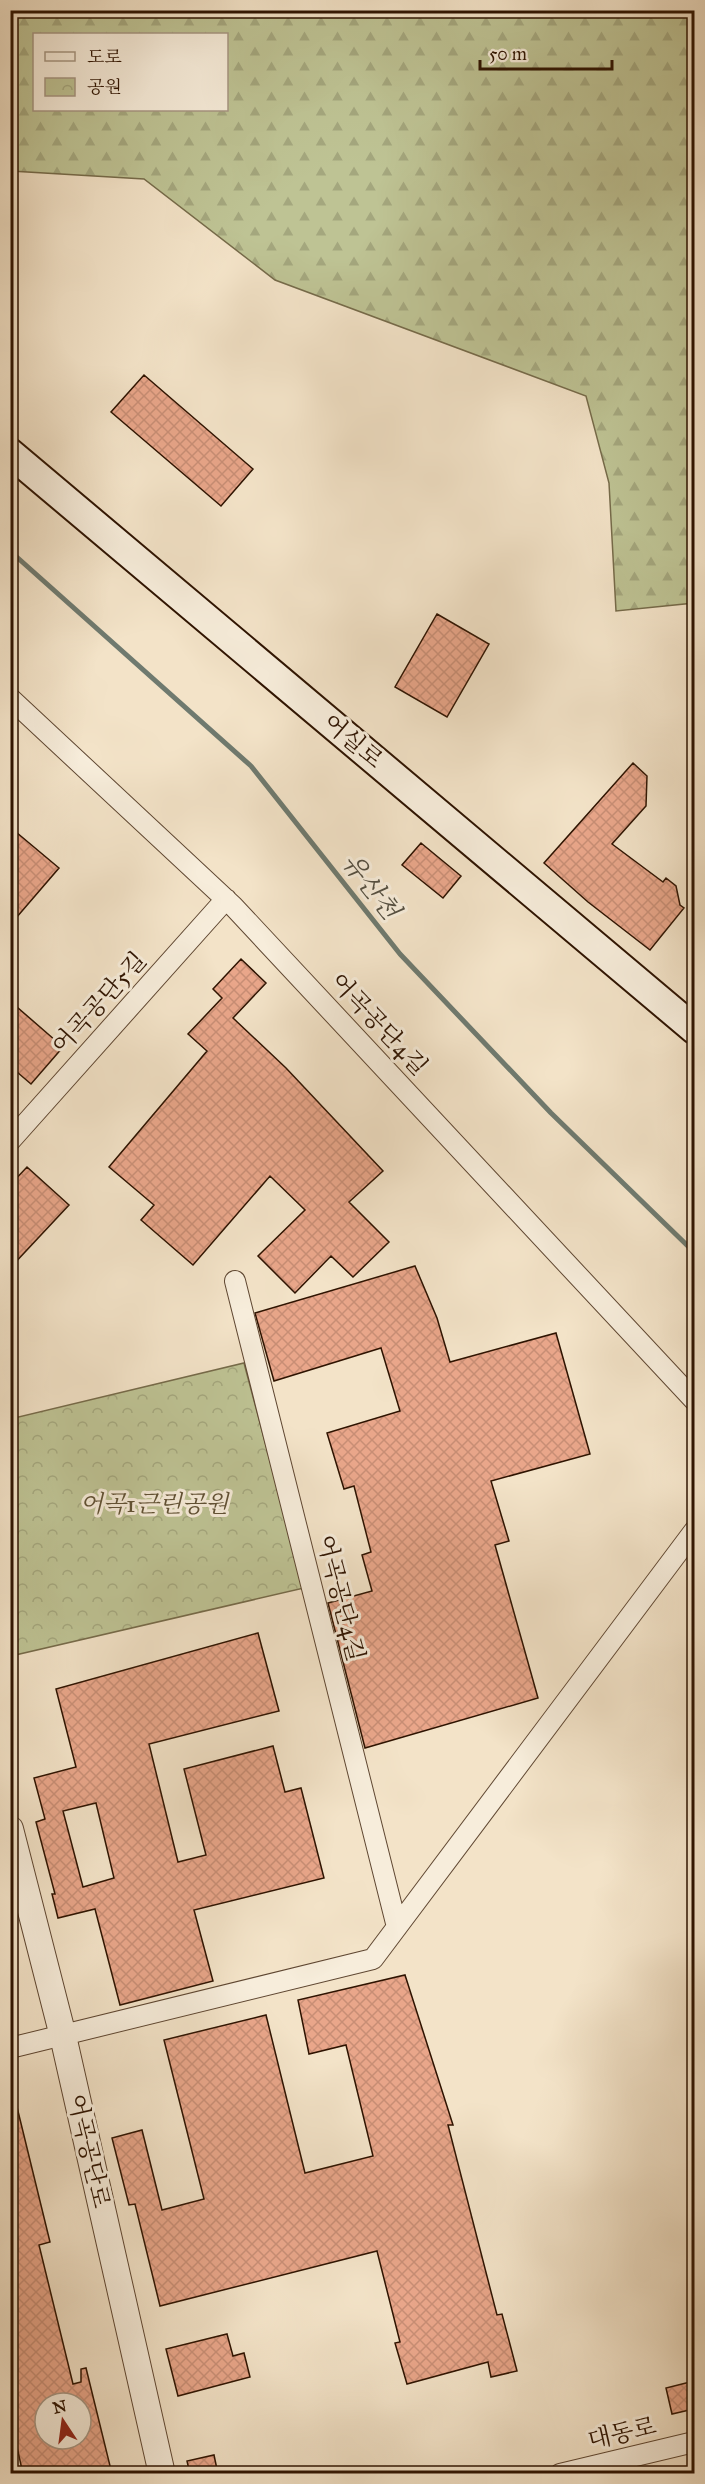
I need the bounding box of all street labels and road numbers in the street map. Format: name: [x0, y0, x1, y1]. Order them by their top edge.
street label: 어실로: [317, 707, 389, 775]
street label: 어곡공단5길: [45, 946, 153, 1060]
street label: 어곡공단4길: [324, 966, 434, 1082]
street label: 어곡공단4길: [311, 1532, 371, 1664]
street label: 어곡공단로: [61, 2091, 117, 2211]
street label: 대동로: [585, 2411, 659, 2455]

